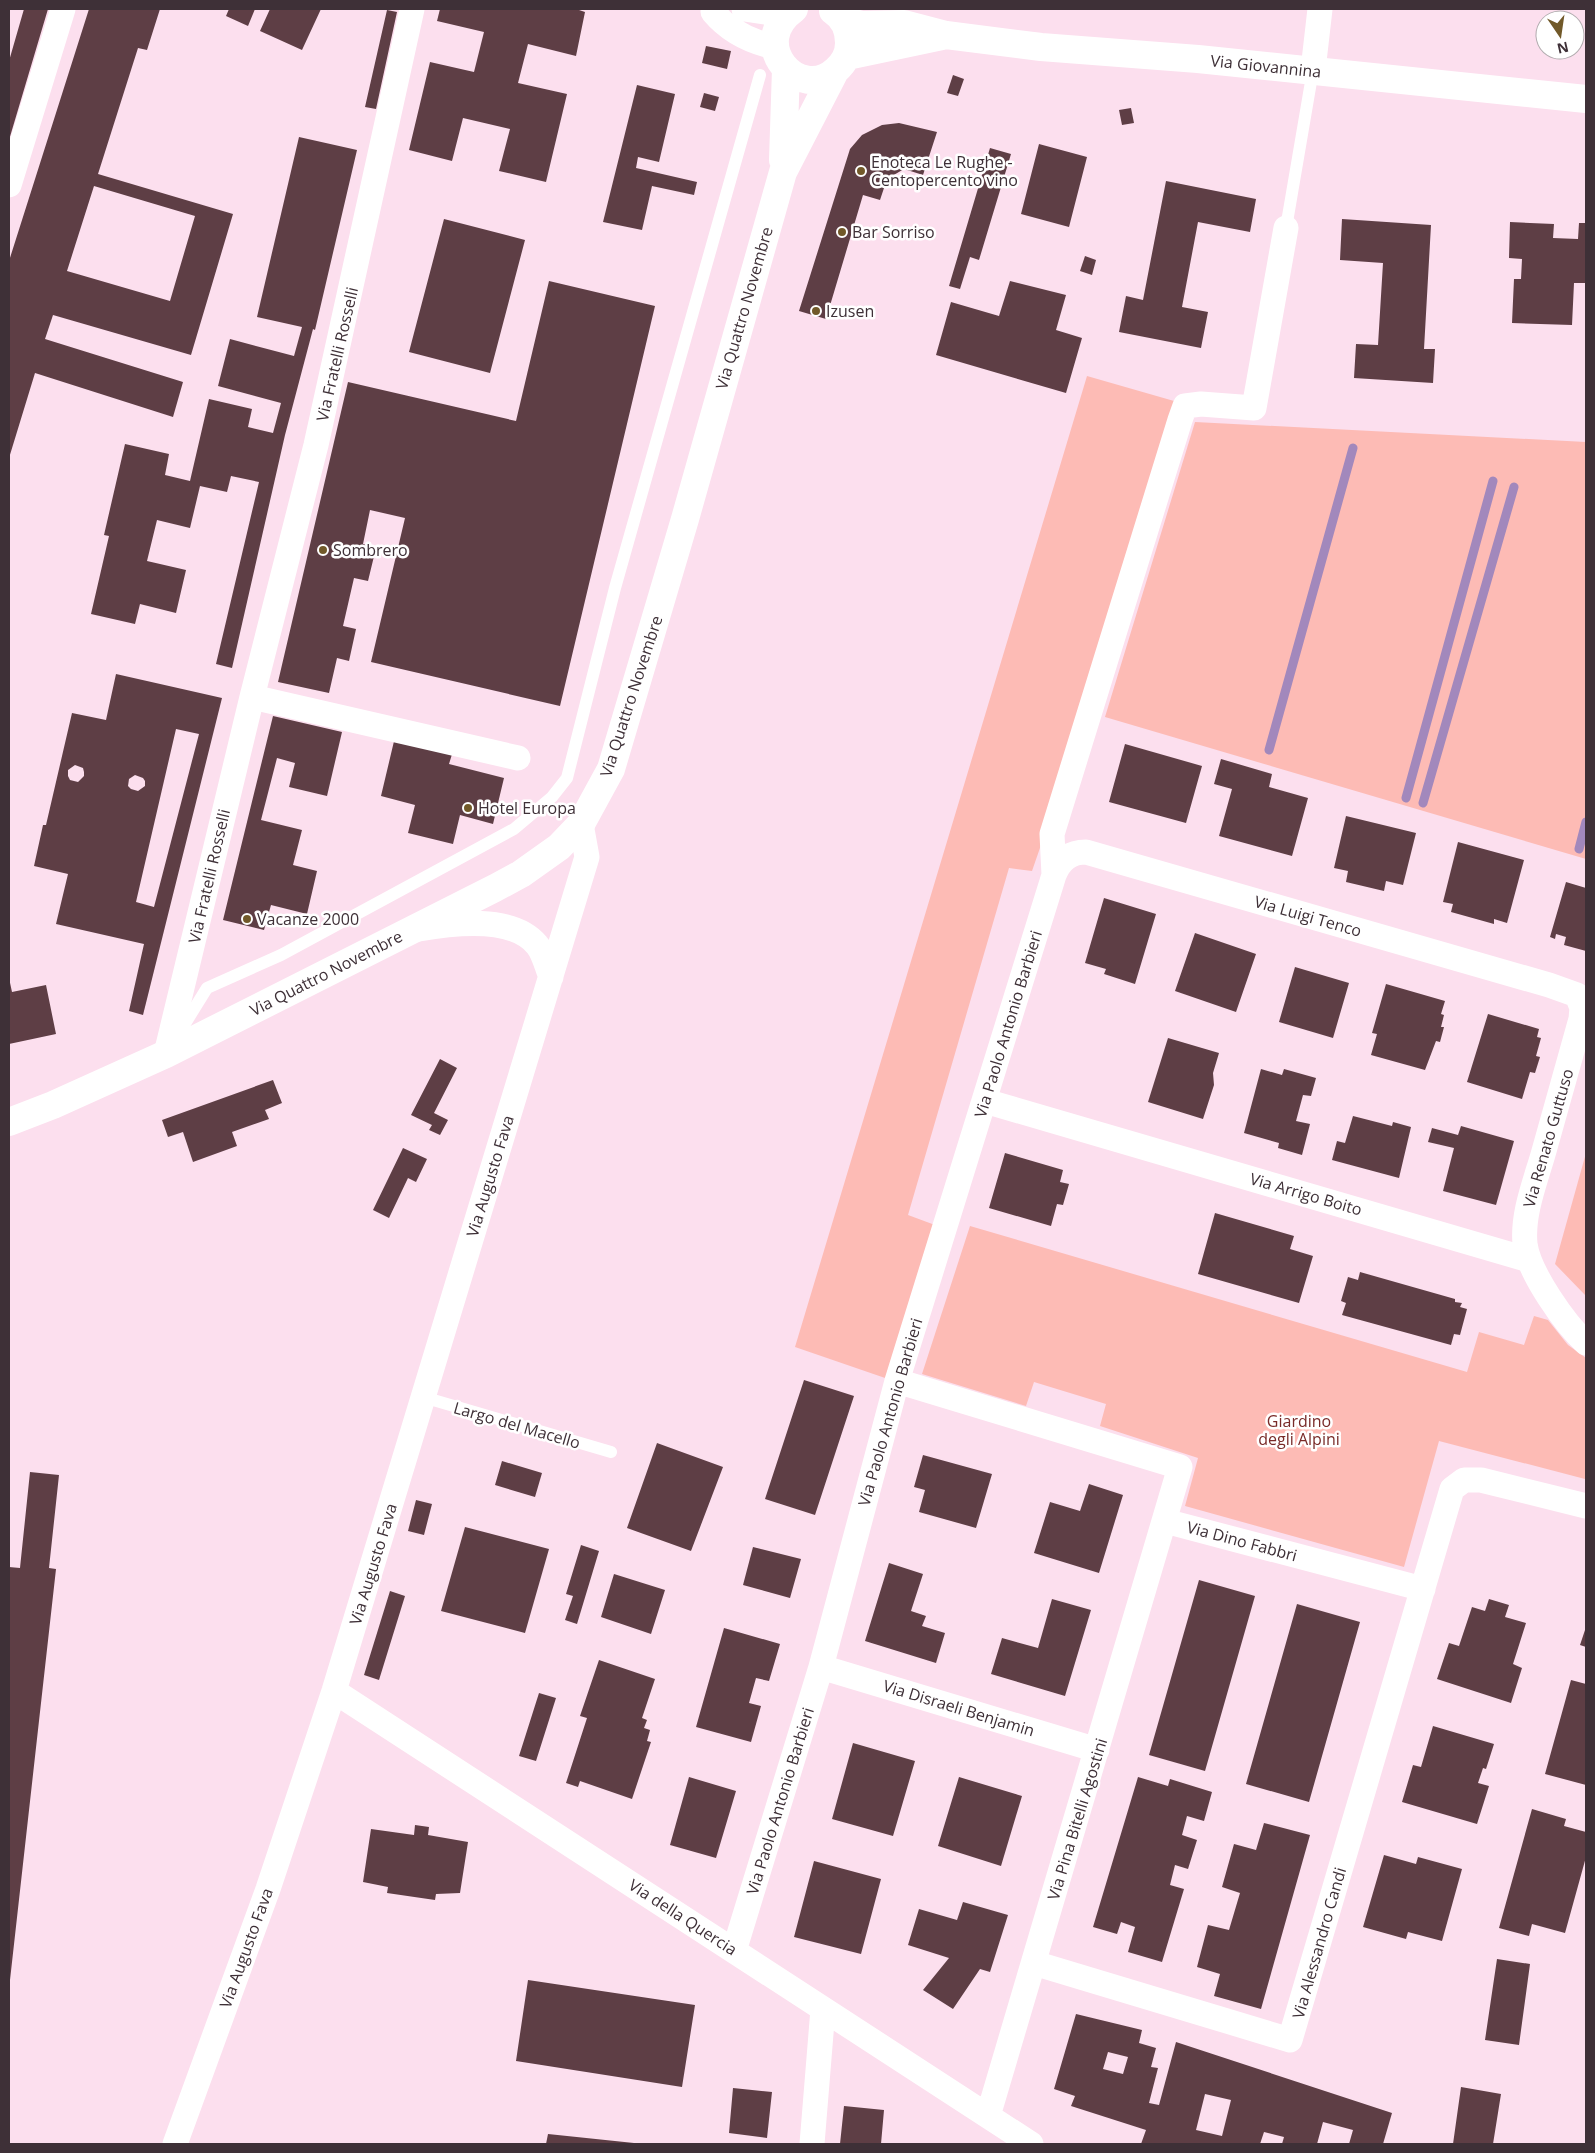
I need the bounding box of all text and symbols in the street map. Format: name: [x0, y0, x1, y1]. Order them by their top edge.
north arrow: [1535, 10, 1585, 60]
text: N: [1555, 38, 1571, 59]
street label: Via Giovannina: [1210, 49, 1322, 83]
place label: Enoteca Le Rughe - Centopercento vino: [871, 151, 1018, 191]
marker: Enoteca Le Rughe - Centopercento vino: [855, 165, 867, 177]
place label: Bar Sorriso: [852, 221, 935, 243]
street label: Via Quattro Novembre: [710, 224, 778, 392]
marker: Bar Sorriso: [836, 226, 848, 238]
street label: Via Fratelli Rosselli: [311, 285, 363, 423]
place label: Izusen: [826, 300, 874, 322]
marker: Izusen: [810, 305, 822, 317]
place label: Sombrero: [333, 539, 408, 561]
marker: Sombrero: [317, 544, 329, 556]
street label: Via Quattro Novembre: [595, 613, 667, 779]
place label: Hotel Europa: [478, 797, 576, 819]
marker: Hotel Europa: [462, 802, 474, 814]
street label: Via Fratelli Rosselli: [183, 807, 235, 945]
street label: Via Luigi Tenco: [1252, 890, 1364, 942]
place label: Vacanze 2000: [257, 908, 359, 930]
marker: Vacanze 2000: [241, 913, 253, 925]
street label: Via Quattro Novembre: [246, 925, 406, 1021]
street label: Via Paolo Antonio Barbieri: [969, 928, 1047, 1120]
street label: Via Renato Guttuso: [1518, 1066, 1578, 1210]
street label: Via Augusto Fava: [461, 1112, 519, 1240]
street label: Via Arrigo Boito: [1247, 1167, 1365, 1221]
street label: Via Paolo Antonio Barbieri: [853, 1315, 927, 1509]
street label: Largo del Macello: [451, 1396, 583, 1454]
park label: Giardino degli Alpini: [1258, 1410, 1340, 1450]
street label: Via Augusto Fava: [344, 1500, 402, 1628]
street label: Via Dino Fabbri: [1184, 1516, 1300, 1566]
street label: Via Disraeli Benjamin: [881, 1674, 1037, 1742]
street label: Via Paolo Antonio Barbieri: [741, 1705, 819, 1897]
street label: Via Pina Bitelli Agostini: [1042, 1735, 1112, 1903]
street label: Via Alessandro Candi: [1287, 1865, 1351, 2021]
street label: Via della Quercia: [625, 1874, 741, 1960]
street label: Via Augusto Fava: [214, 1885, 278, 2011]

